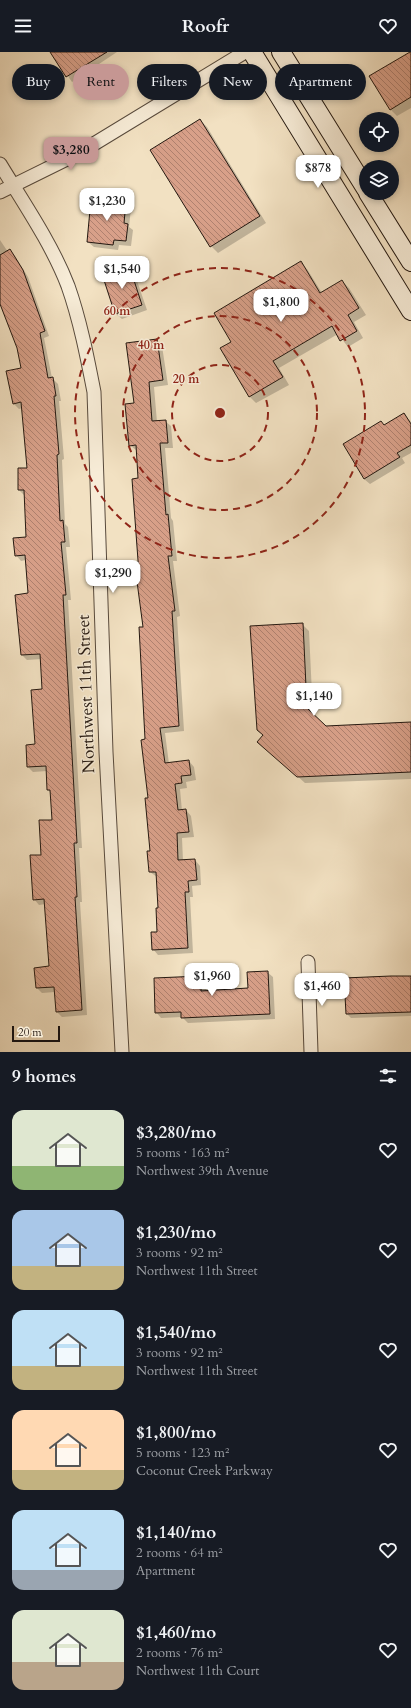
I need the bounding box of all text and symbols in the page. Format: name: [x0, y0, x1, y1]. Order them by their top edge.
text: Roofr: [182, 14, 229, 39]
icon: menu: [12, 15, 34, 37]
icon: heart: [377, 15, 399, 37]
chip: Buy: [12, 64, 65, 100]
chip: Rent: [73, 64, 129, 100]
chip: Filters: [137, 64, 201, 100]
chip: New: [209, 64, 267, 100]
chip: Apartment: [275, 64, 366, 100]
map controls: [359, 112, 399, 200]
button: locate: [359, 112, 399, 152]
pin: $3,280: [38, 137, 104, 171]
text: $3,280: [52, 141, 90, 159]
pin: $878: [294, 155, 342, 189]
text: $878: [305, 159, 331, 177]
button: layers: [359, 160, 399, 200]
pin: $1,230: [74, 188, 140, 222]
text: $1,230: [88, 192, 126, 210]
pin: $1,540: [89, 256, 155, 290]
text: $1,540: [103, 260, 141, 278]
pin: $1,800: [248, 289, 314, 323]
text: $1,800: [262, 293, 300, 311]
text: 60 m: [104, 303, 131, 319]
text: 40 m: [138, 337, 165, 353]
text: 20 m: [173, 371, 200, 387]
centre of rings: [213, 406, 227, 420]
pin: $1,290: [80, 560, 146, 594]
text: $1,290: [94, 564, 132, 582]
street label: Northwest 11th Street: [72, 613, 100, 774]
pin: $1,140: [281, 683, 347, 717]
text: $1,140: [295, 687, 333, 705]
pin: $1,960: [179, 963, 245, 997]
text: $1,960: [193, 967, 231, 985]
pin: $1,460: [289, 973, 355, 1007]
text: $1,460: [303, 977, 341, 995]
scale bar: [12, 1024, 60, 1043]
text: 20 m: [18, 1025, 42, 1040]
text: 9 homes: [12, 1065, 76, 1088]
icon: filters: [377, 1065, 399, 1087]
text: $3,280/mo: [136, 1121, 216, 1144]
icon: home: [44, 1126, 92, 1174]
icon: heart: [377, 1139, 399, 1161]
text: 5 rooms · 163 m²: [136, 1144, 229, 1162]
text: Northwest 39th Avenue: [136, 1162, 269, 1180]
text: $1,230/mo: [136, 1221, 216, 1244]
icon: home: [44, 1226, 92, 1274]
icon: heart: [377, 1239, 399, 1261]
text: 3 rooms · 92 m²: [136, 1244, 223, 1262]
text: Northwest 11th Street: [136, 1262, 258, 1280]
text: $1,540/mo: [136, 1321, 216, 1344]
icon: home: [44, 1326, 92, 1374]
icon: heart: [377, 1339, 399, 1361]
text: 3 rooms · 92 m²: [136, 1344, 223, 1362]
text: Northwest 11th Street: [136, 1362, 258, 1380]
text: $1,800/mo: [136, 1421, 216, 1444]
icon: home: [44, 1426, 92, 1474]
icon: heart: [377, 1439, 399, 1461]
text: 5 rooms · 123 m²: [136, 1444, 229, 1462]
text: Coconut Creek Parkway: [136, 1462, 273, 1480]
text: $1,140/mo: [136, 1521, 216, 1544]
icon: home: [44, 1526, 92, 1574]
icon: heart: [377, 1539, 399, 1561]
text: 2 rooms · 64 m²: [136, 1544, 223, 1562]
text: Apartment: [136, 1562, 195, 1580]
text: $1,460/mo: [136, 1621, 216, 1644]
icon: home: [44, 1626, 92, 1674]
icon: heart: [377, 1639, 399, 1661]
text: 2 rooms · 76 m²: [136, 1644, 223, 1662]
text: Northwest 11th Court: [136, 1662, 259, 1680]

